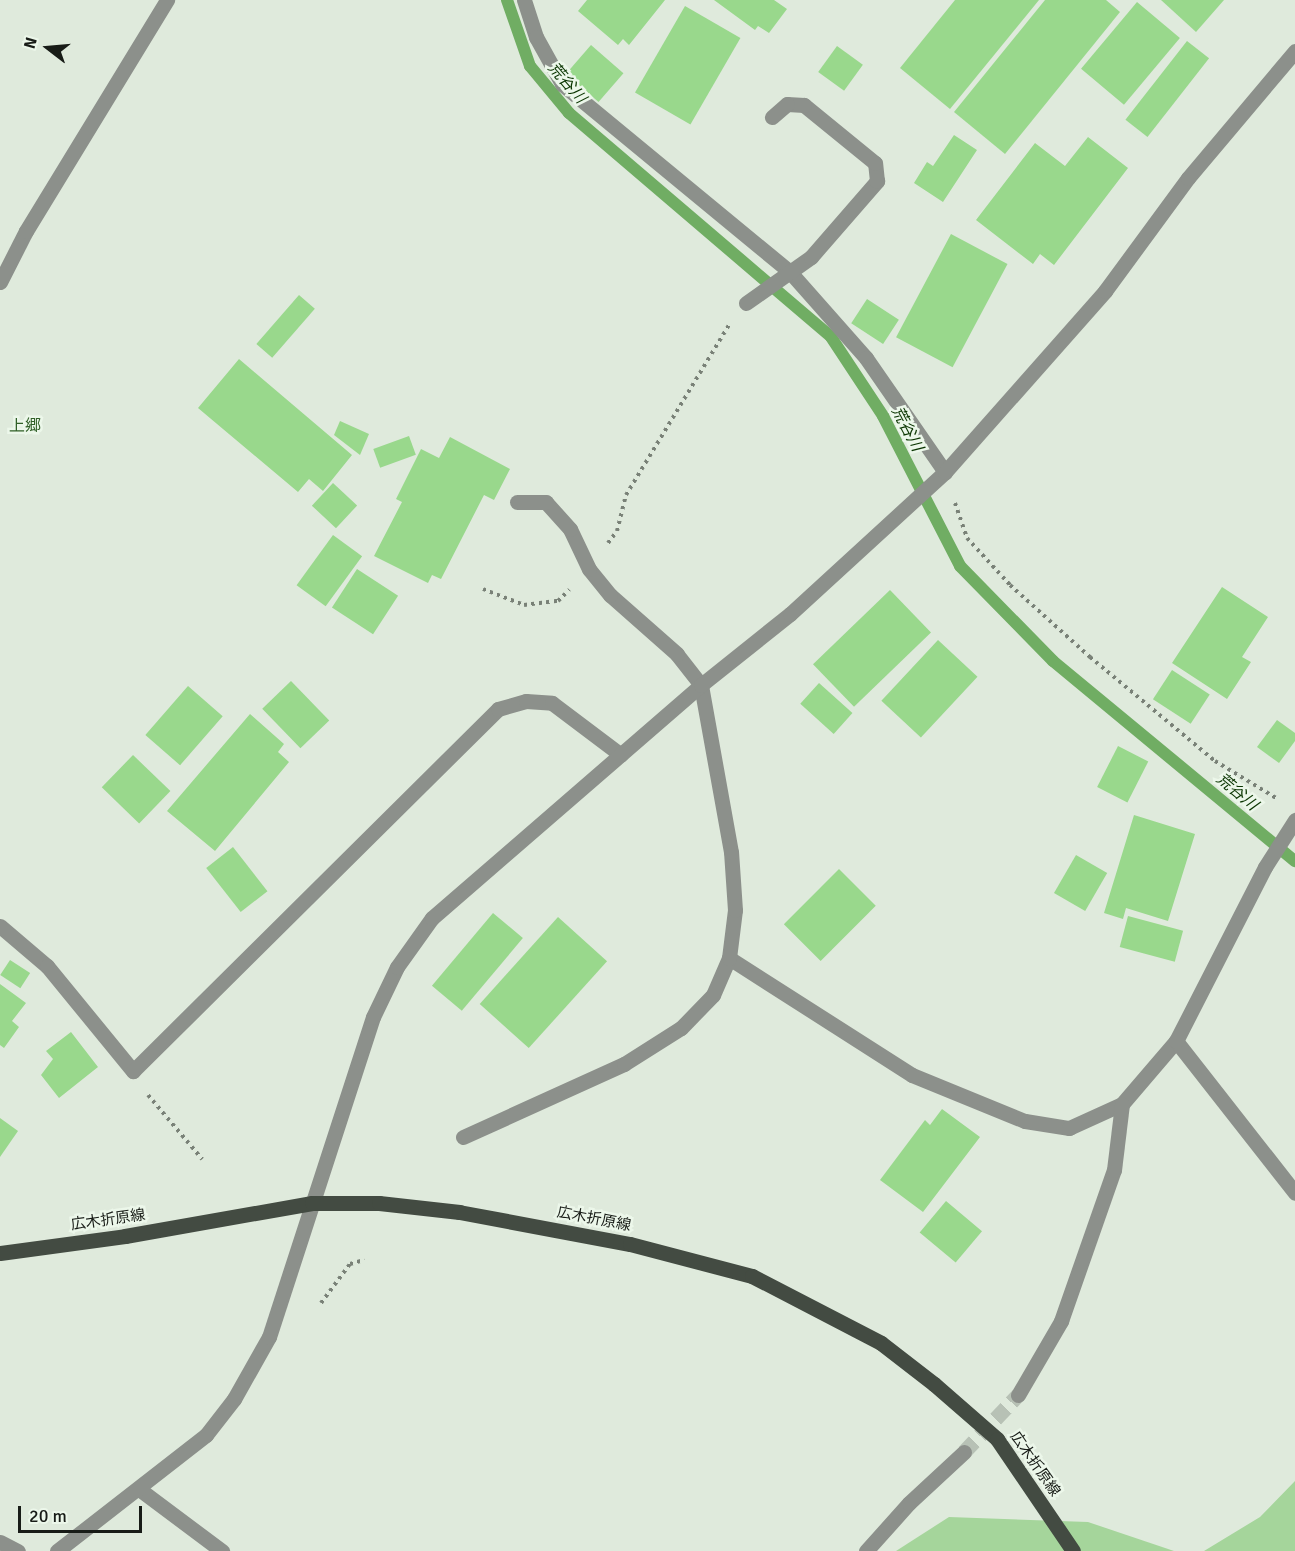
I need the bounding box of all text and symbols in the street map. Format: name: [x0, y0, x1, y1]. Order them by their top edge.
north arrow: [18, 18, 78, 78]
text: N: [20, 35, 42, 51]
water label: 荒谷川: [544, 59, 590, 107]
water label: 荒谷川: [887, 403, 927, 455]
district label: 上郷: [9, 416, 41, 436]
water label: 荒谷川: [1212, 769, 1262, 815]
street label: 広木折原線: [555, 1203, 633, 1235]
street label: 広木折原線: [70, 1206, 146, 1234]
street label: 広木折原線: [1006, 1428, 1064, 1500]
scale bar: [21, 1494, 146, 1532]
text: 20 m: [29, 1505, 67, 1527]

